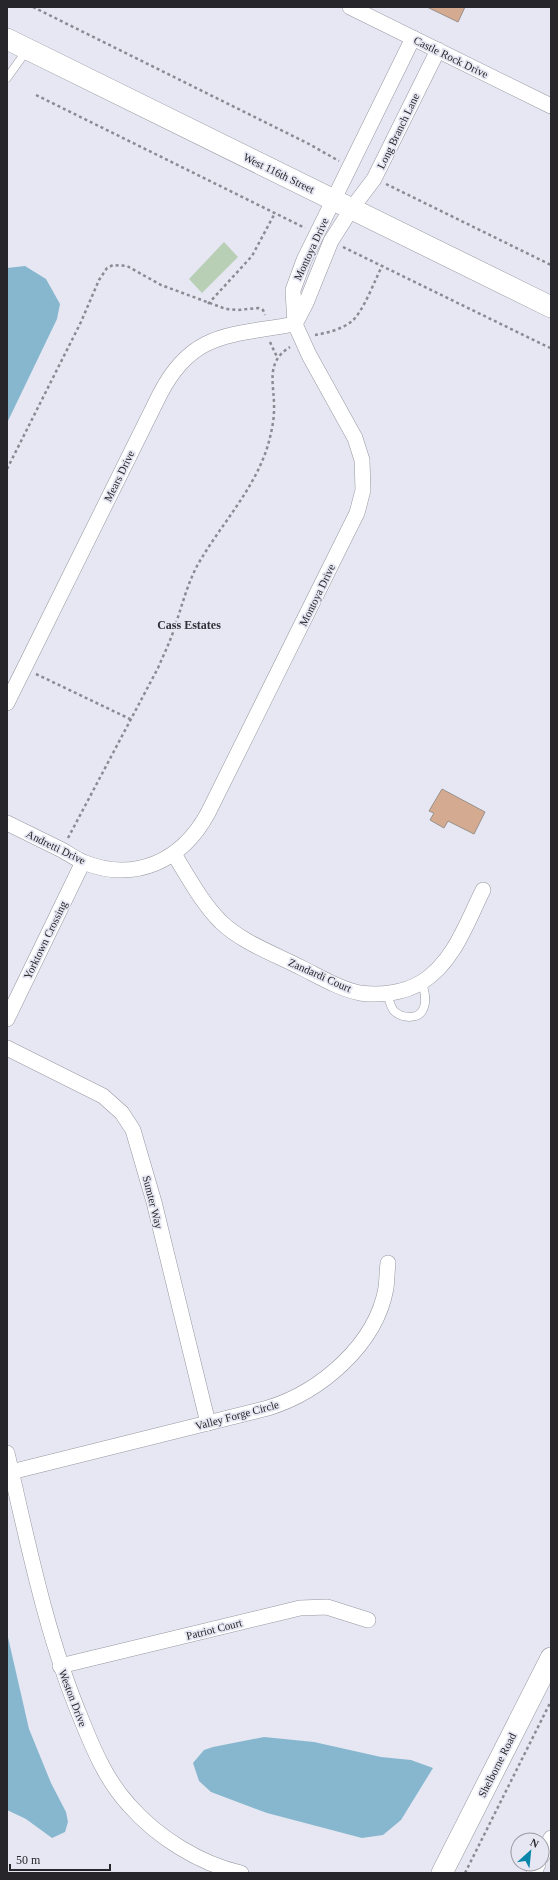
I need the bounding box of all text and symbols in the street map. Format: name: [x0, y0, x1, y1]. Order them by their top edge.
street label: Castle Rock Drive: [412, 34, 490, 80]
street label: Long Branch Lane: [375, 91, 422, 171]
street label: West 116th Street: [242, 151, 316, 195]
street label: Montoya Drive: [291, 216, 331, 282]
street label: Mears Drive: [101, 448, 137, 503]
street label: Montoya Drive: [297, 562, 337, 628]
district label: Cass Estates: [157, 618, 221, 632]
street label: Andretti Drive: [24, 827, 88, 867]
street label: Yorktown Crossing: [21, 899, 69, 981]
street label: Zandardi Court: [287, 956, 353, 994]
street label: Sumter Way: [141, 1174, 165, 1230]
street label: Valley Forge Circle: [194, 1398, 280, 1432]
street label: Patriot Court: [185, 1616, 243, 1642]
street label: Weston Drive: [57, 1668, 89, 1729]
street label: Shelborne Road: [476, 1730, 519, 1799]
north arrow: [510, 1832, 550, 1872]
text: N: [528, 1836, 541, 1850]
scale bar: [10, 1846, 110, 1872]
text: 50 m: [16, 1853, 41, 1867]

